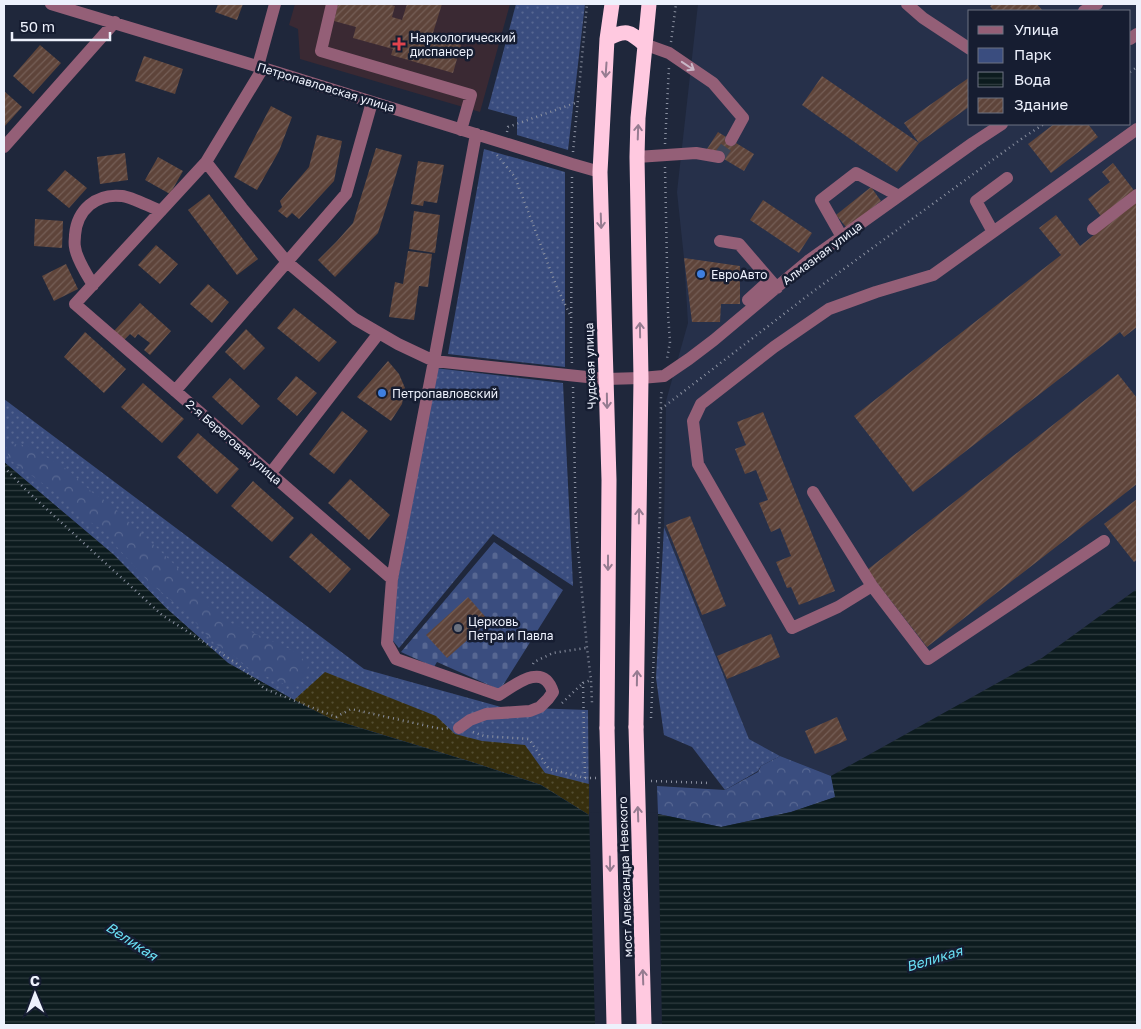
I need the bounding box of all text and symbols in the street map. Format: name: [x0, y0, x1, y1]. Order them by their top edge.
scale bar: [12, 10, 110, 42]
legend: [968, 10, 1131, 125]
text: 50 m: [20, 17, 55, 35]
text: Улица: [1014, 20, 1059, 38]
place label: Наркологический диспансер: [410, 30, 516, 59]
marker: Наркологический диспансер: [392, 37, 406, 51]
text: Парк: [1014, 45, 1052, 63]
street label: Петропавловская улица: [255, 59, 397, 115]
one-way arrow: [601, 61, 610, 77]
one-way arrow: [680, 61, 694, 71]
text: Вода: [1014, 70, 1051, 88]
text: Здание: [1014, 95, 1068, 113]
one-way arrow: [633, 124, 642, 140]
one-way arrow: [597, 212, 606, 228]
street label: Алмазная улица: [779, 218, 865, 288]
place label: ЕвроАвто: [711, 267, 767, 282]
marker: ЕвроАвто: [695, 268, 707, 280]
street label: Чудская улица: [581, 322, 599, 410]
one-way arrow: [635, 322, 645, 338]
place label: Петропавловский: [392, 386, 498, 401]
marker: Петропавловский: [376, 387, 388, 399]
one-way arrow: [602, 392, 611, 408]
street label: 2-я Береговая улица: [183, 396, 285, 488]
one-way arrow: [634, 508, 644, 524]
one-way arrow: [603, 554, 613, 571]
place label: Церковь Петра и Павла: [468, 614, 554, 643]
marker: Церковь Петра и Павла: [452, 622, 464, 634]
one-way arrow: [632, 671, 641, 687]
street label: мост Александра Невского: [615, 796, 635, 958]
one-way arrow: [633, 806, 643, 822]
one-way arrow: [605, 856, 615, 872]
water label: Великая: [103, 918, 162, 964]
water label: Великая: [904, 941, 965, 975]
north arrow: [10, 969, 60, 1019]
one-way arrow: [638, 969, 648, 985]
text: С: [30, 972, 40, 989]

